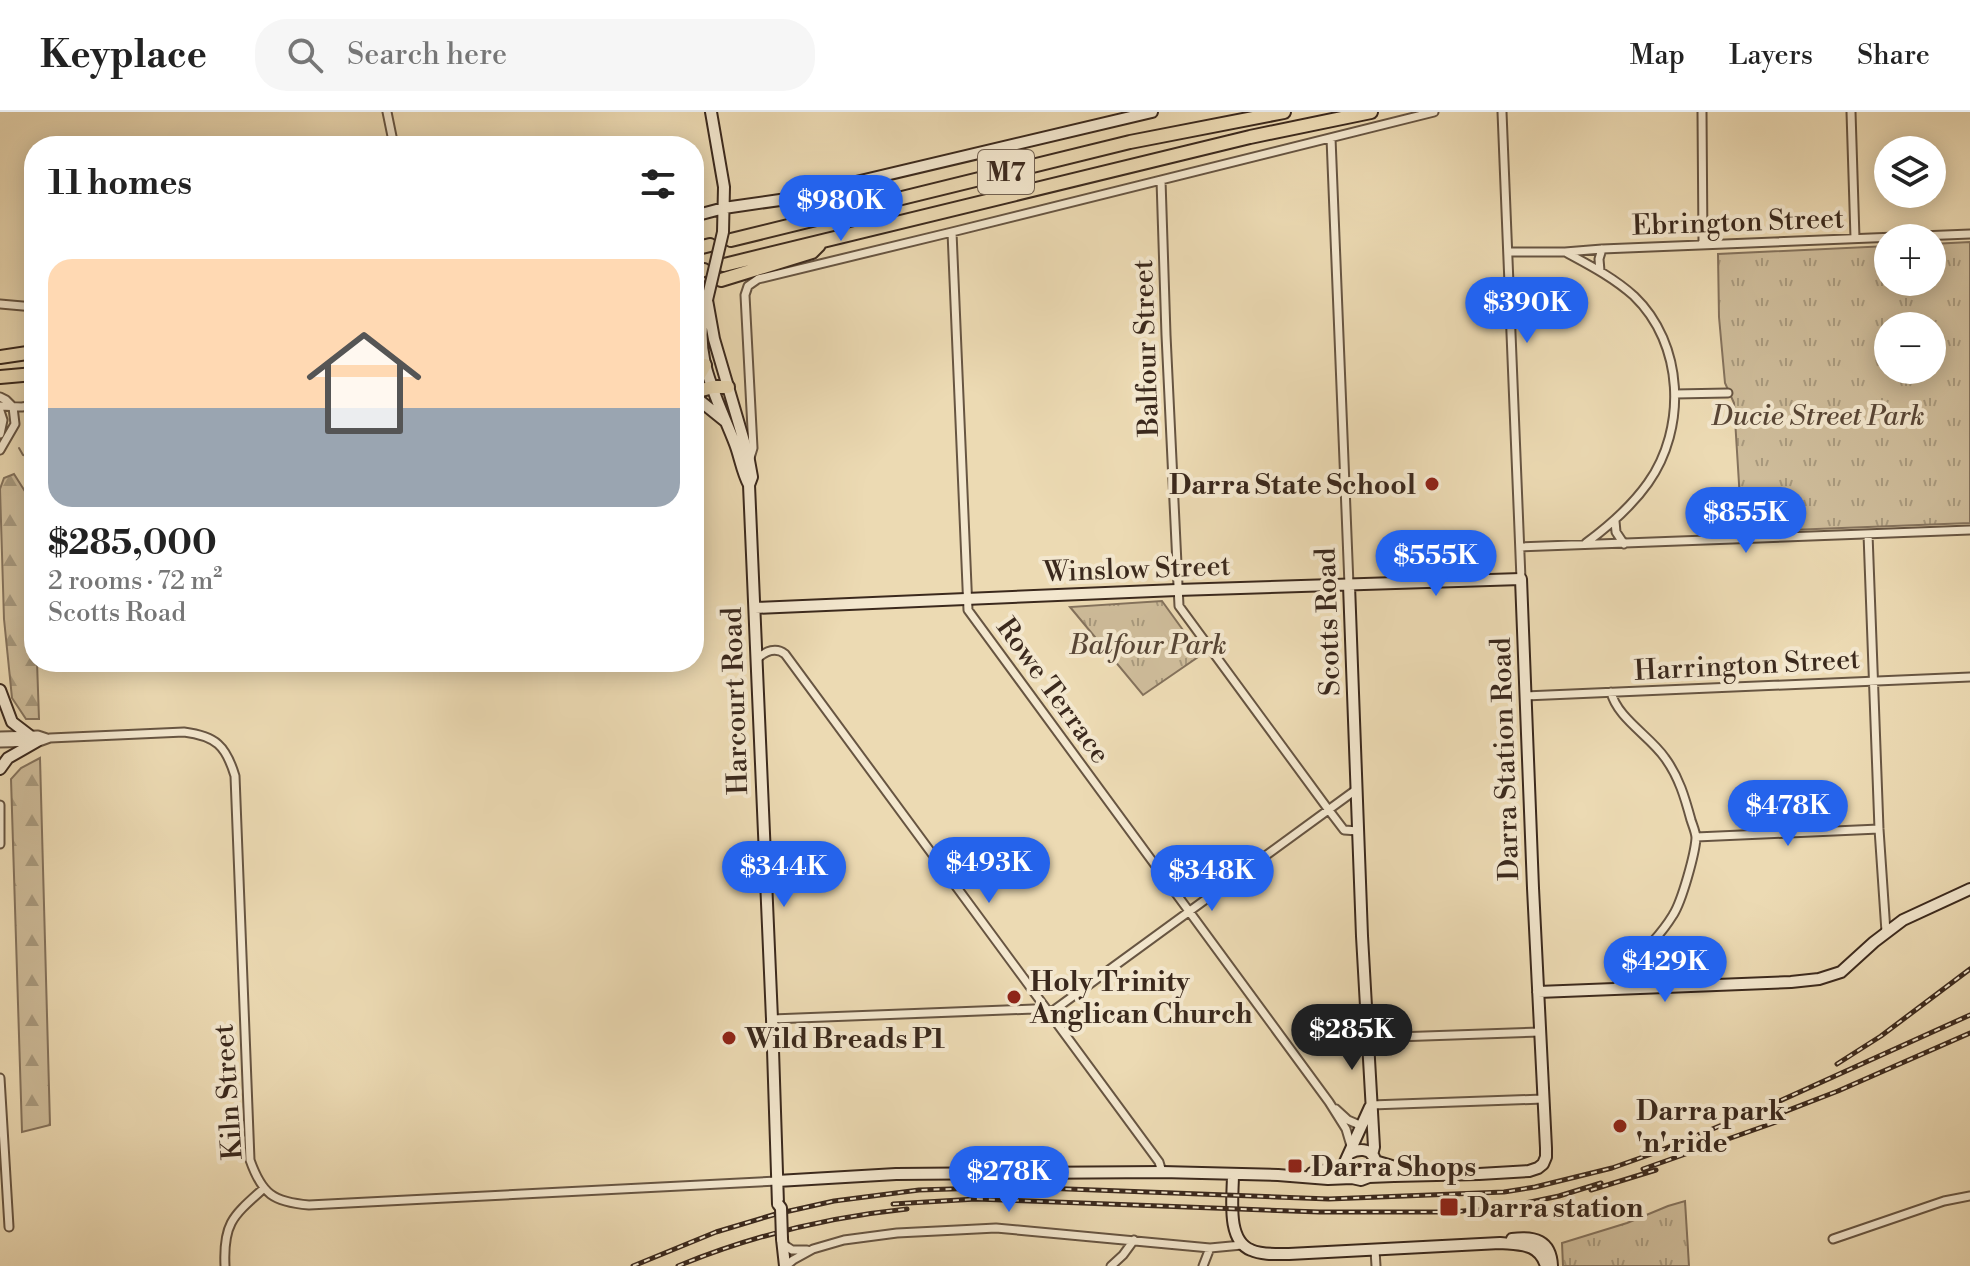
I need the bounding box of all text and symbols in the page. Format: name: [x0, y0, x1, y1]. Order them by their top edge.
search box: [255, 19, 815, 91]
text: Keyplace: [40, 32, 207, 79]
icon: search: [283, 33, 327, 77]
text: Search here: [347, 36, 507, 74]
text: Map: [1630, 38, 1685, 73]
text: Layers: [1729, 38, 1813, 73]
text: Share: [1857, 38, 1930, 73]
map controls: [1874, 136, 1946, 384]
button: layers: [1874, 136, 1946, 208]
road number: M7: [978, 150, 1034, 194]
icon: filters: [636, 162, 680, 206]
text: 11 homes: [48, 163, 192, 205]
pin: $980K: [785, 175, 897, 243]
text: $980K: [797, 185, 885, 217]
street label: Ebrington Street: [1631, 201, 1845, 244]
button: +: [1874, 224, 1946, 296]
street label: Balfour Street: [1126, 259, 1167, 438]
pin: $390K: [1471, 277, 1583, 345]
text: $390K: [1483, 287, 1571, 319]
icon: home: [292, 311, 436, 455]
button: −: [1874, 312, 1946, 384]
park label: Ducie Street Park: [1710, 399, 1925, 434]
place label: Darra State School: [1169, 468, 1416, 503]
marker: Darra State School: [1423, 475, 1441, 493]
pin: $855K: [1690, 487, 1802, 555]
text: $855K: [1703, 497, 1789, 529]
text: $285,000: [48, 523, 217, 565]
pin: $555K: [1380, 530, 1492, 598]
text: $555K: [1394, 540, 1478, 572]
street label: Scotts Road: [1308, 547, 1349, 697]
street label: Winslow Street: [1042, 549, 1231, 590]
text: 2 rooms · 72 m²: [48, 565, 222, 597]
text: Scotts Road: [48, 597, 186, 629]
street label: Harcourt Road: [715, 606, 756, 795]
street label: Rowe Terrace: [988, 611, 1117, 771]
park label: Balfour Park: [1068, 628, 1227, 663]
street label: Darra Station Road: [1484, 637, 1527, 881]
street label: Harrington Street: [1633, 642, 1861, 689]
pin: $478K: [1732, 780, 1844, 848]
text: $478K: [1746, 790, 1830, 822]
pin: $493K: [933, 837, 1045, 905]
pin: $344K: [728, 841, 840, 909]
pin: $348K: [1156, 845, 1268, 913]
text: $493K: [946, 847, 1032, 879]
text: $344K: [740, 851, 828, 883]
text: $348K: [1169, 855, 1255, 887]
pin: $429K: [1609, 936, 1721, 1004]
text: $429K: [1622, 946, 1708, 978]
place label: Holy Trinity Anglican Church: [1029, 965, 1253, 1032]
marker: Holy Trinity Anglican Church: [1005, 988, 1023, 1006]
pin: $285K: [1296, 1004, 1408, 1072]
text: $285K: [1309, 1014, 1395, 1046]
place label: Wild Breads P1: [744, 1022, 946, 1057]
street label: Kiln Street: [206, 1023, 251, 1161]
marker: Wild Breads P1: [720, 1029, 738, 1047]
place label: Darra park 'n' ride: [1636, 1094, 1786, 1161]
marker: Darra park 'n' ride: [1611, 1117, 1629, 1135]
pin: $278K: [953, 1146, 1065, 1214]
place label: Darra Shops: [1311, 1150, 1476, 1185]
text: $278K: [967, 1156, 1051, 1188]
marker: Darra Shops: [1286, 1157, 1304, 1175]
place label: Darra station: [1467, 1191, 1643, 1226]
marker: Darra station: [1438, 1196, 1460, 1218]

